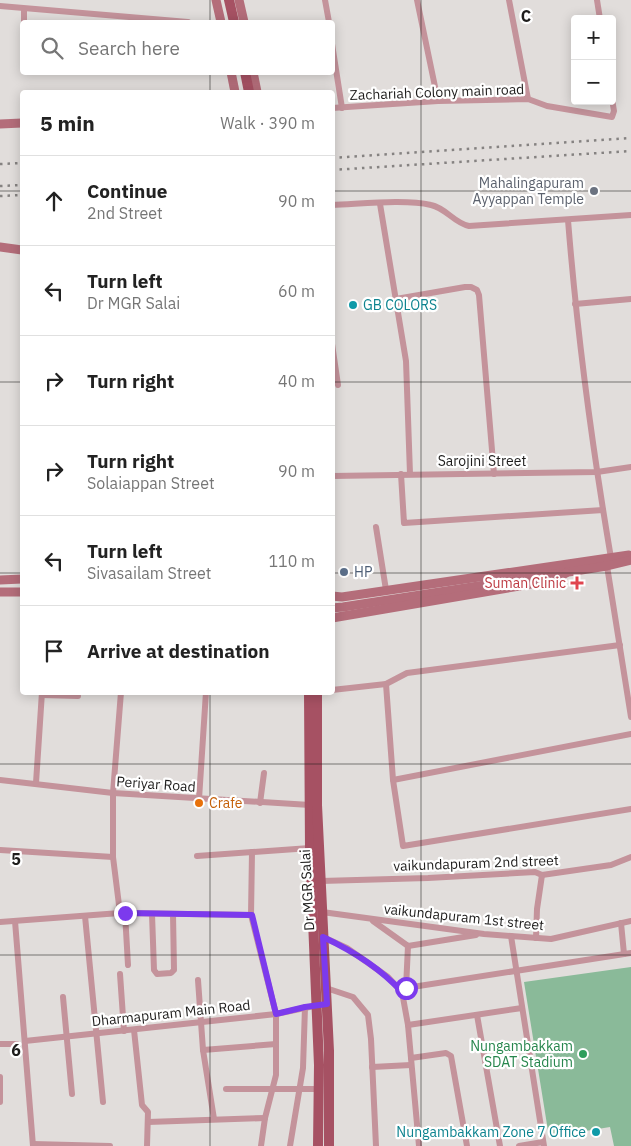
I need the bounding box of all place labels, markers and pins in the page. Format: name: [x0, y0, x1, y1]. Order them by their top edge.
place label: Mahalingapuram Ayyappan Temple: [472, 174, 584, 208]
marker: Mahalingapuram Ayyappan Temple: [588, 185, 600, 197]
place label: GB COLORS: [363, 296, 437, 314]
marker: GB COLORS: [347, 299, 359, 311]
place label: HP: [354, 563, 372, 581]
marker: HP: [338, 566, 350, 578]
place label: Suman Clinic: [484, 574, 566, 592]
marker: Suman Clinic: [570, 576, 584, 590]
place label: Crafe: [209, 794, 243, 812]
marker: Crafe: [193, 797, 205, 809]
place label: Nungambakkam SDAT Stadium: [470, 1037, 573, 1071]
marker: Nungambakkam SDAT Stadium: [577, 1048, 589, 1060]
place label: Nungambakkam Zone 7 Office: [396, 1123, 586, 1141]
marker: Nungambakkam Zone 7 Office: [590, 1126, 602, 1138]

